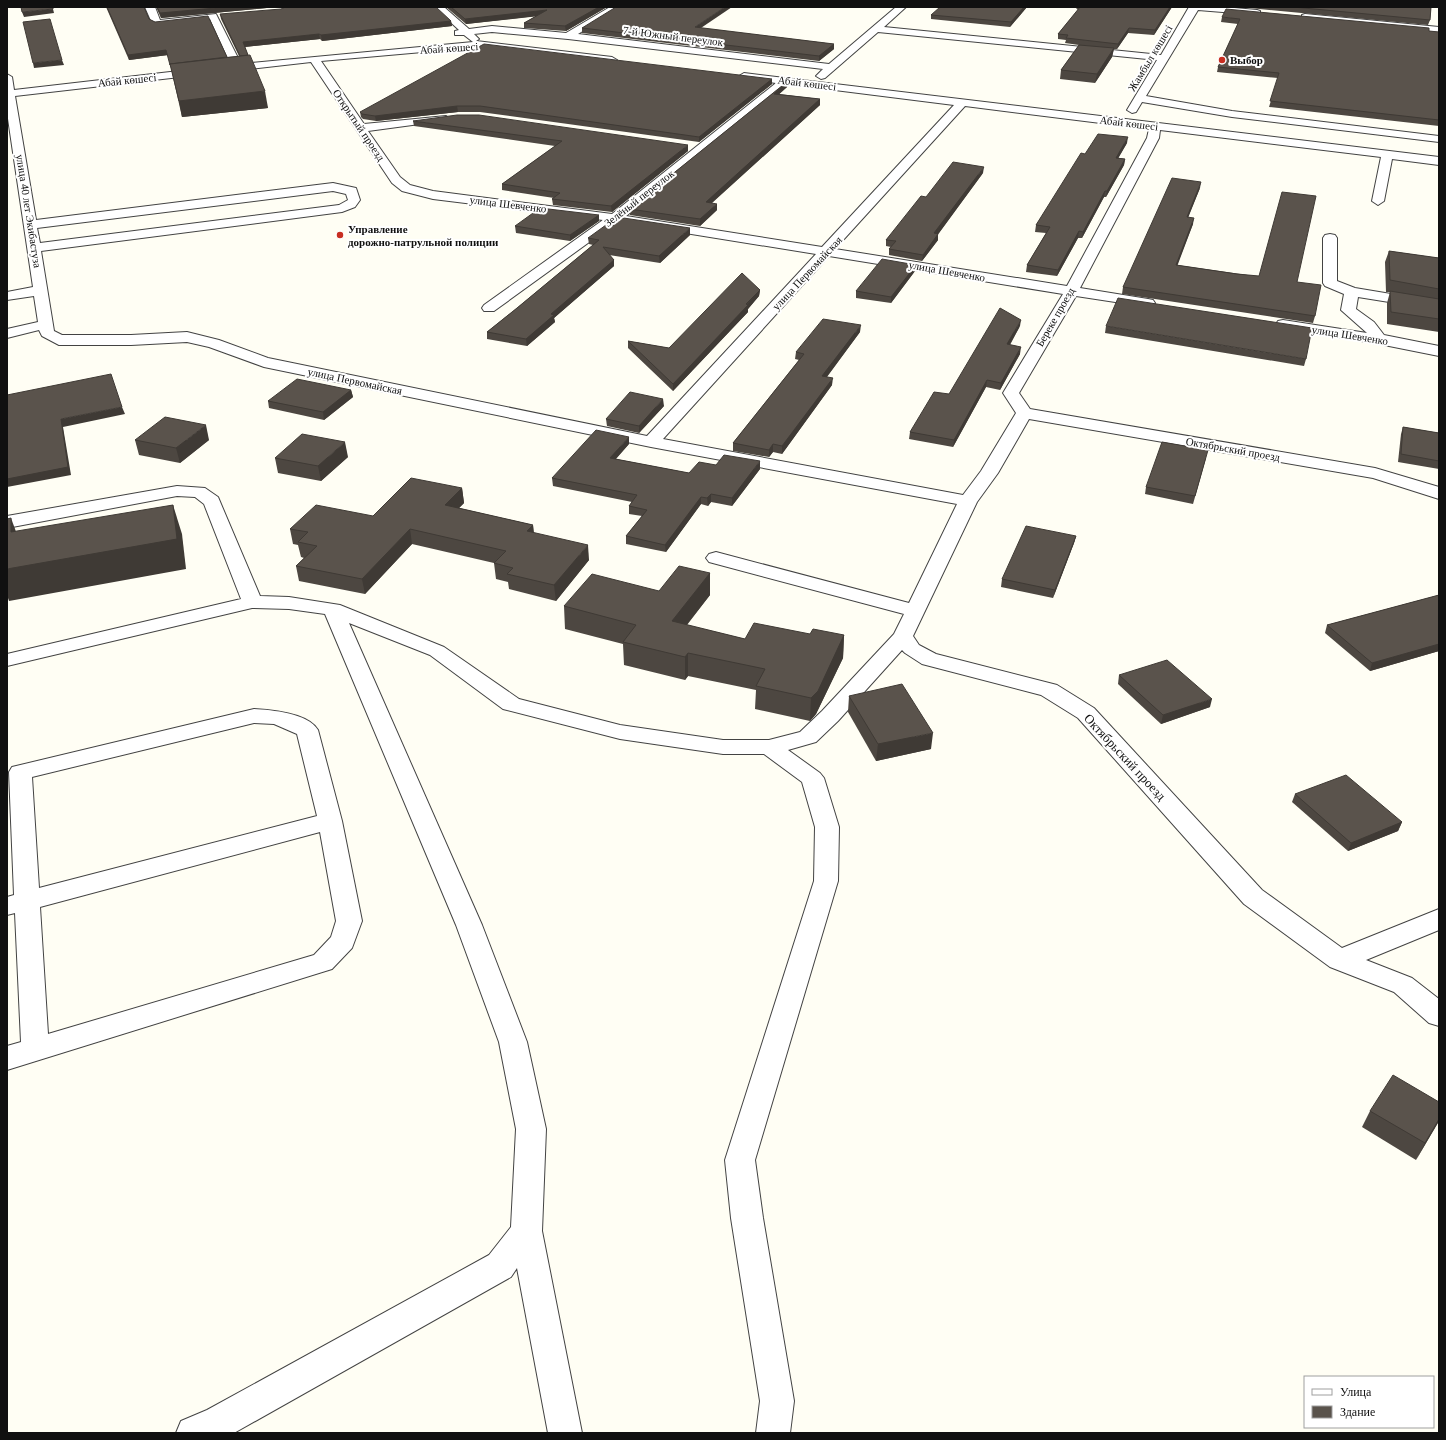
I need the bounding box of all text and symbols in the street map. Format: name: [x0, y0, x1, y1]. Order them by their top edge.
street label: Жамбыл көшесі: [1126, 23, 1174, 93]
street label: 7-й Южный переулок: [622, 24, 724, 48]
street label: Абай көшесі: [419, 40, 479, 56]
place label: Выбор: [1230, 54, 1263, 66]
marker: Выбор: [1217, 55, 1227, 65]
street label: Абай көшесі: [97, 71, 157, 89]
street label: Абай көшесі: [777, 73, 837, 93]
street label: Открытый проезд: [331, 87, 388, 163]
street label: Абай көшесі: [1099, 113, 1159, 133]
street label: улица 40 лет Экибастуза: [14, 153, 44, 269]
street label: Зелёный переулок: [602, 167, 677, 229]
street label: улица Шевченко: [469, 193, 548, 215]
place label: Управление дорожно-патрульной полиции: [348, 223, 499, 248]
marker: Управление дорожно-патрульной полиции: [335, 230, 345, 240]
street label: улица Первомайская: [770, 234, 844, 312]
street label: улица Шевченко: [908, 258, 987, 284]
street label: Береке проезд: [1033, 285, 1077, 349]
street label: улица Шевченко: [1311, 323, 1390, 347]
street label: улица Первомайская: [307, 365, 403, 397]
street label: Октябрьский проезд: [1185, 435, 1281, 463]
street label: Октябрьский проезд: [1081, 711, 1169, 804]
legend: [1304, 1376, 1434, 1428]
text: Улица: [1340, 1385, 1372, 1399]
text: Здание: [1340, 1405, 1375, 1419]

